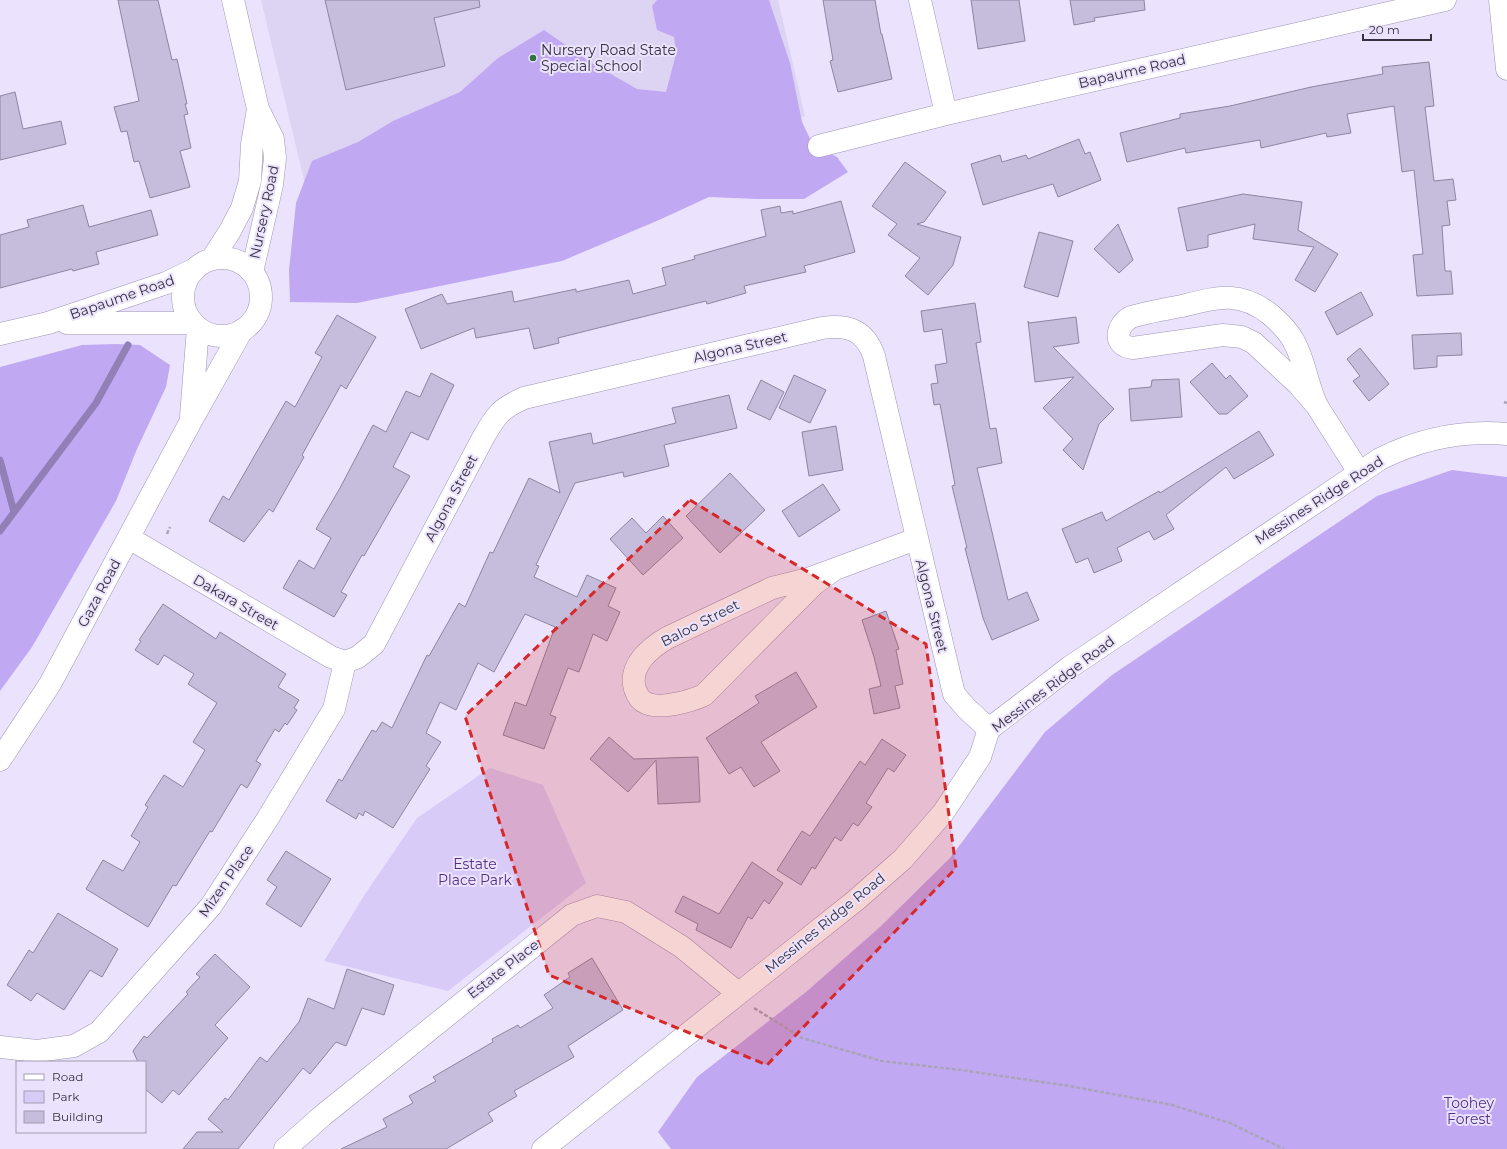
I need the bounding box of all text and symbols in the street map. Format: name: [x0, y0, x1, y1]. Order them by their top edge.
scale bar: [1363, 16, 1431, 42]
text: 20 m: [1369, 22, 1400, 37]
place label: Nursery Road State Special School: [541, 41, 676, 75]
street label: Bapaume Road: [1077, 50, 1187, 92]
marker: Nursery Road State Special School: [528, 53, 538, 63]
street label: Nursery Road: [245, 164, 283, 260]
street label: Bapaume Road: [67, 271, 177, 323]
street label: Algona Street: [691, 327, 789, 367]
street label: Algona Street: [421, 451, 482, 545]
street label: Messines Ridge Road: [1251, 452, 1387, 548]
street label: Gaza Road: [73, 556, 125, 630]
street label: Algona Street: [912, 557, 952, 655]
street label: Dakara Street: [190, 570, 282, 634]
street label: Baloo Street: [658, 595, 743, 651]
street label: Messines Ridge Road: [988, 632, 1118, 736]
street label: Mizen Place: [195, 841, 257, 921]
park label: Estate Place Park: [438, 855, 513, 889]
street label: Messines Ridge Road: [761, 869, 889, 977]
street label: Estate Place: [464, 936, 542, 1002]
legend: [16, 1061, 146, 1133]
text: Road: [52, 1069, 83, 1084]
text: Park: [52, 1089, 80, 1104]
park label: Toohey Forest: [1444, 1094, 1495, 1128]
text: Building: [52, 1109, 103, 1124]

